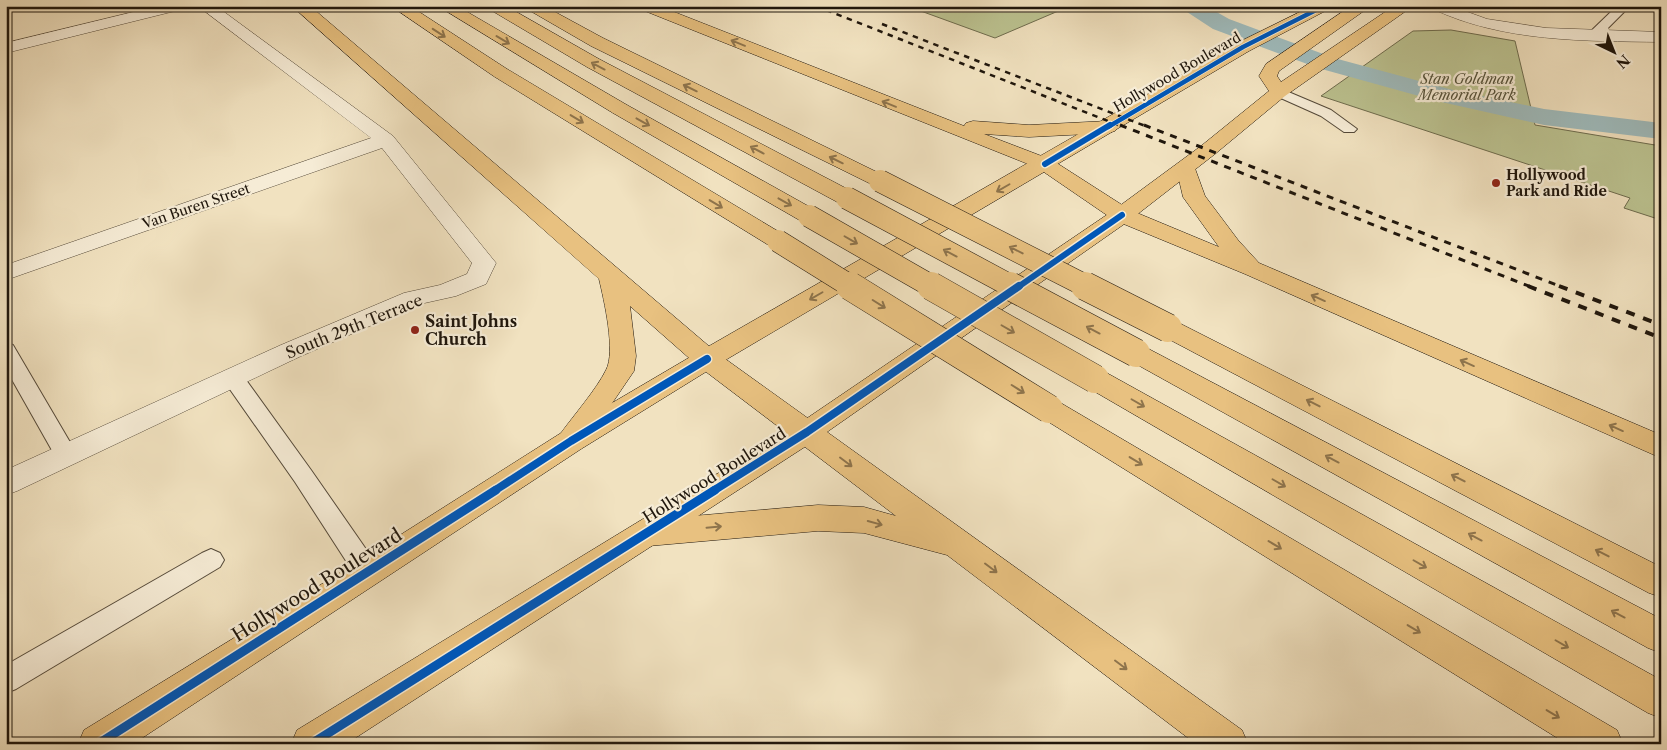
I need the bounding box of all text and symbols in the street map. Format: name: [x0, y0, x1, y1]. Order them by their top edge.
one-way arrow: [432, 28, 446, 38]
street label: Hollywood Boulevard: [1110, 28, 1244, 116]
north arrow: [1590, 28, 1640, 78]
one-way arrow: [495, 36, 510, 45]
one-way arrow: [731, 37, 746, 47]
text: N: [1612, 51, 1633, 72]
one-way arrow: [591, 61, 606, 71]
park label: Stan Goldman Memorial Park: [1416, 70, 1517, 104]
one-way arrow: [683, 83, 698, 93]
one-way arrow: [881, 98, 896, 107]
one-way arrow: [570, 114, 584, 125]
one-way arrow: [635, 118, 650, 128]
one-way arrow: [750, 145, 765, 155]
one-way arrow: [829, 155, 844, 164]
place label: Hollywood Park and Ride: [1506, 166, 1607, 200]
marker: Hollywood Park and Ride: [1490, 177, 1502, 189]
street label: Van Buren Street: [139, 179, 252, 233]
one-way arrow: [996, 184, 1010, 194]
one-way arrow: [777, 197, 792, 207]
one-way arrow: [708, 199, 722, 209]
one-way arrow: [844, 235, 858, 245]
one-way arrow: [1008, 245, 1023, 255]
one-way arrow: [943, 248, 958, 257]
street label: South 29th Terrace: [283, 289, 425, 363]
one-way arrow: [810, 291, 824, 301]
one-way arrow: [1311, 292, 1326, 302]
one-way arrow: [872, 299, 886, 309]
place label: Saint Johns Church: [425, 311, 517, 349]
marker: Saint Johns Church: [409, 324, 421, 336]
one-way arrow: [1000, 324, 1015, 334]
one-way arrow: [1086, 325, 1101, 334]
one-way arrow: [1460, 357, 1475, 367]
one-way arrow: [1010, 384, 1024, 394]
one-way arrow: [1306, 398, 1321, 408]
one-way arrow: [1130, 399, 1144, 409]
one-way arrow: [1609, 422, 1624, 432]
street label: Hollywood Boulevard: [639, 423, 789, 527]
one-way arrow: [1325, 454, 1340, 463]
one-way arrow: [1129, 455, 1143, 466]
one-way arrow: [839, 456, 852, 467]
one-way arrow: [1450, 473, 1465, 483]
one-way arrow: [1271, 479, 1286, 489]
one-way arrow: [867, 519, 883, 529]
one-way arrow: [705, 522, 721, 532]
street label: Hollywood Boulevard: [228, 523, 407, 647]
one-way arrow: [1468, 531, 1483, 541]
one-way arrow: [1268, 540, 1282, 551]
one-way arrow: [1595, 548, 1610, 557]
one-way arrow: [1413, 559, 1427, 569]
one-way arrow: [984, 563, 998, 573]
one-way arrow: [1611, 609, 1626, 618]
one-way arrow: [1407, 624, 1421, 635]
one-way arrow: [1554, 639, 1569, 649]
one-way arrow: [1114, 660, 1128, 670]
one-way arrow: [1546, 708, 1560, 719]

